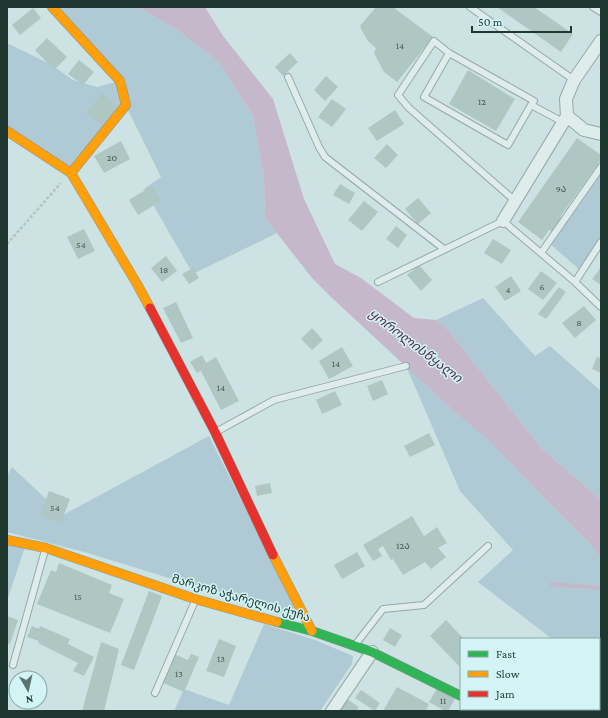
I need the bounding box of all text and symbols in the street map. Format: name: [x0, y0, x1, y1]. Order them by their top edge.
scale bar: [472, 8, 571, 34]
text: 50 m: [478, 15, 503, 29]
house number: 14: [396, 40, 404, 51]
house number: 12: [478, 96, 486, 107]
house number: 20: [107, 152, 118, 163]
house number: 9ა: [556, 183, 566, 194]
house number: 54: [76, 239, 86, 250]
house number: 18: [160, 264, 168, 275]
house number: 6: [539, 281, 545, 292]
house number: 4: [505, 284, 511, 295]
water label: ყოროლისწყალი: [365, 305, 466, 386]
house number: 8: [576, 317, 582, 328]
house number: 14: [332, 358, 340, 369]
house number: 14: [217, 382, 225, 393]
house number: 54: [50, 502, 60, 513]
house number: 12ა: [396, 540, 410, 551]
street label: მარკოზ აჭარელის ქუჩა: [170, 571, 312, 625]
house number: 15: [74, 591, 82, 602]
legend: [460, 638, 600, 710]
text: Fast: [496, 647, 517, 661]
house number: 13: [217, 653, 225, 664]
text: Slow: [496, 667, 520, 681]
house number: 13: [175, 668, 183, 679]
north arrow: [8, 670, 48, 710]
text: Jam: [495, 687, 515, 701]
text: N: [24, 693, 34, 706]
house number: 11: [440, 695, 446, 706]

